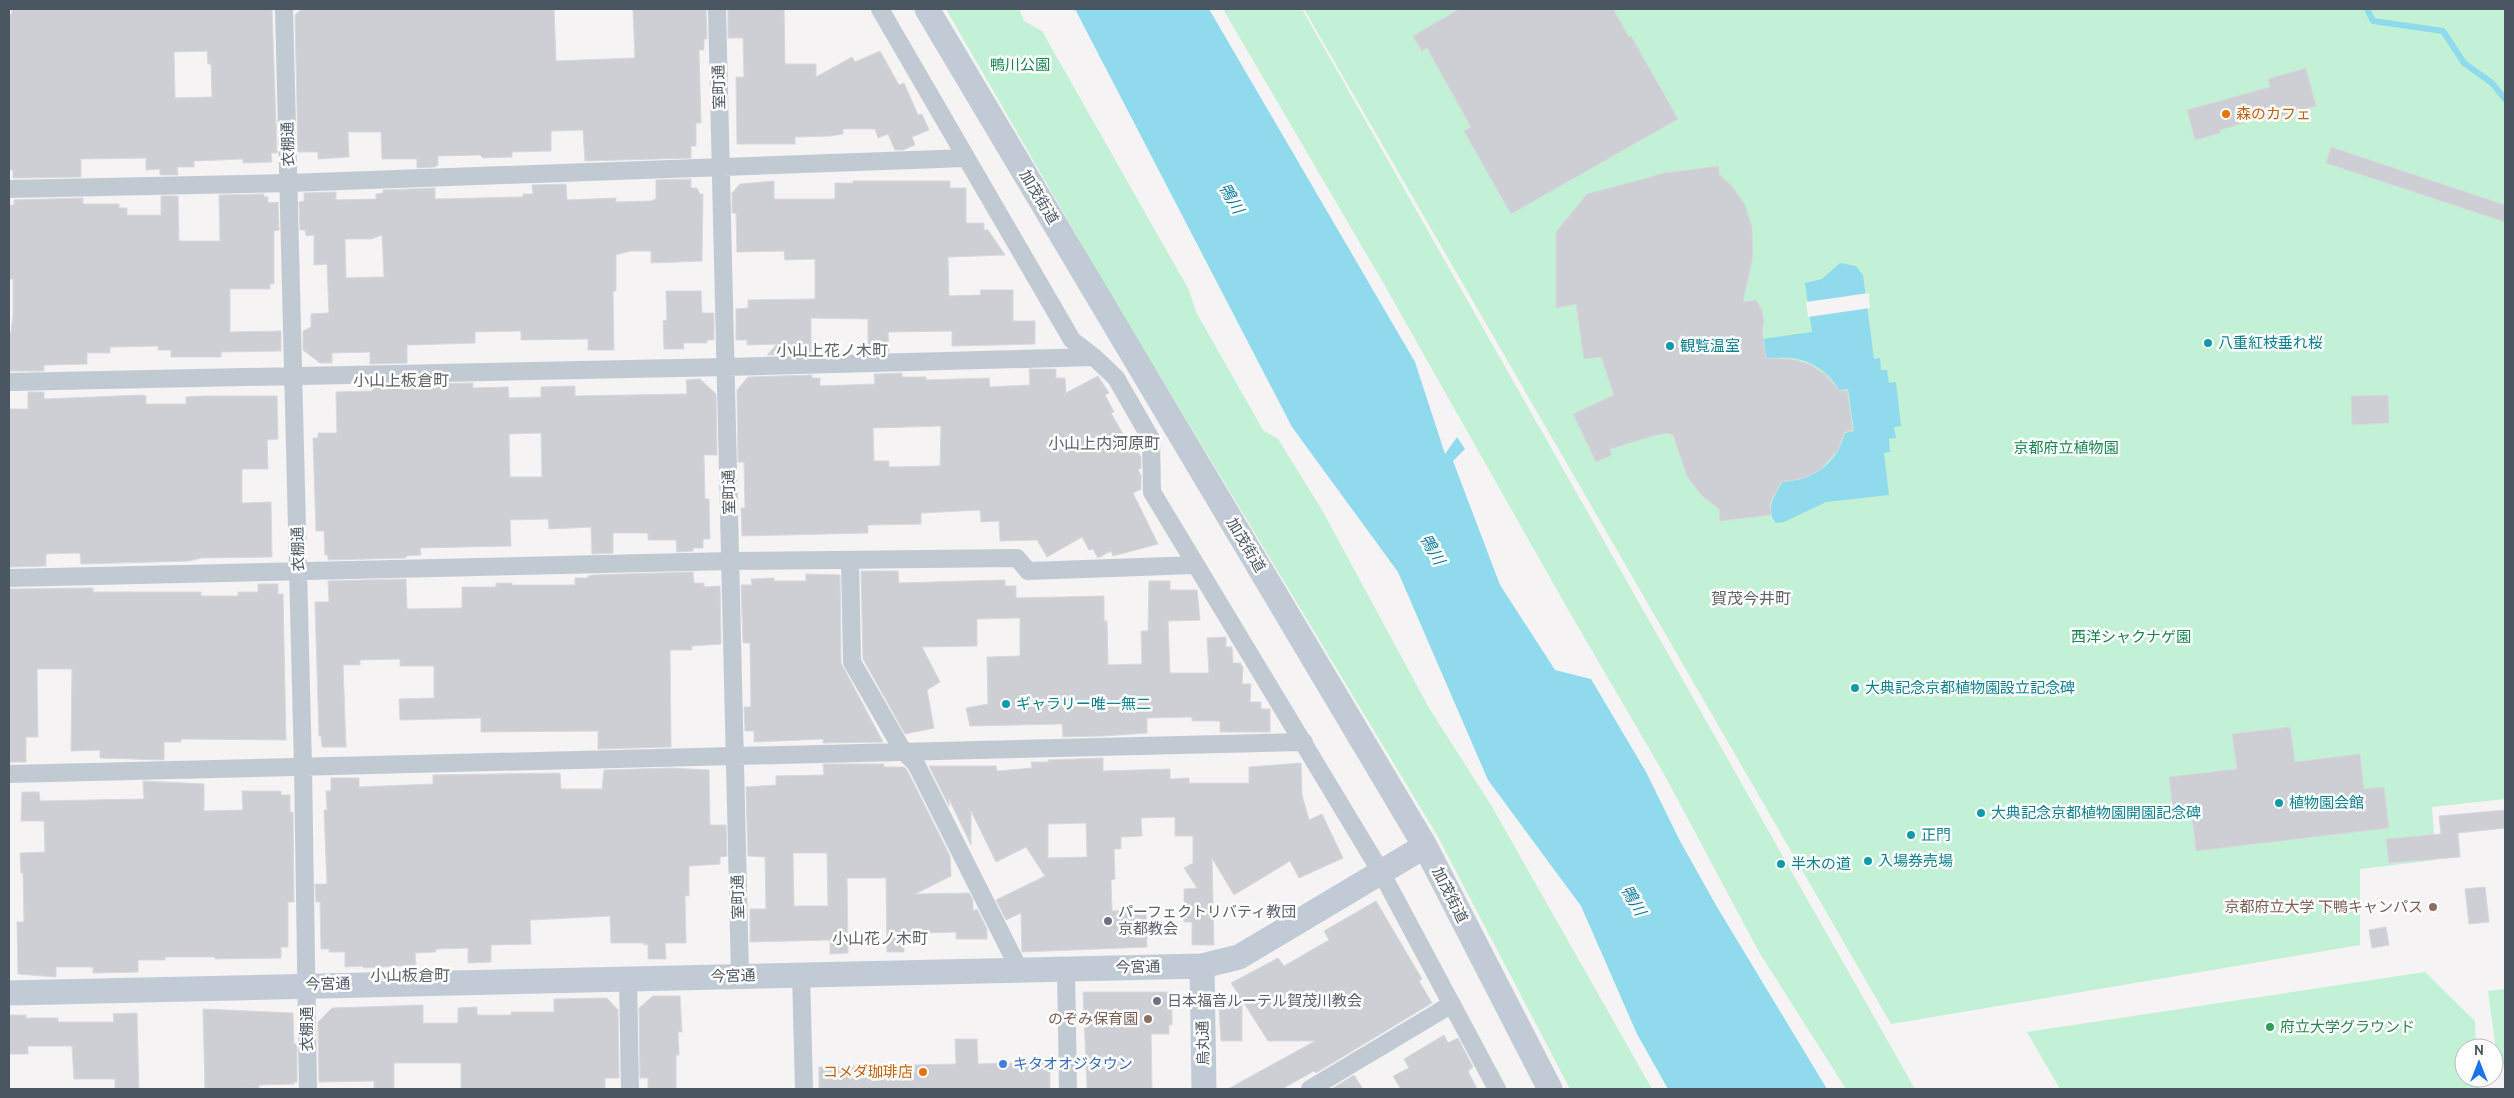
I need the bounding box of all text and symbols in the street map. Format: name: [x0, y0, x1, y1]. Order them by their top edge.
park label: 鴨川公園: [990, 56, 1050, 74]
street label: 室町通: [710, 64, 728, 110]
place label: 森のカフェ: [2236, 105, 2311, 123]
marker: 森のカフェ: [2220, 108, 2232, 120]
street label: 衣棚通: [279, 121, 297, 167]
street label: 加茂街道: [1016, 167, 1062, 227]
water label: 鴨川: [1215, 180, 1249, 219]
place label: 八重紅枝垂れ桜: [2218, 334, 2323, 352]
place label: 観覧温室: [1680, 337, 1740, 355]
marker: 八重紅枝垂れ桜: [2202, 337, 2214, 349]
marker: 観覧温室: [1664, 340, 1676, 352]
district label: 小山上花ノ木町: [776, 341, 888, 360]
district label: 小山上板倉町: [353, 371, 449, 390]
district label: 小山上内河原町: [1048, 434, 1160, 453]
park label: 京都府立植物園: [2013, 439, 2119, 457]
street label: 室町通: [720, 469, 738, 515]
street label: 加茂街道: [1223, 515, 1269, 575]
street label: 衣棚通: [289, 526, 307, 572]
water label: 鴨川: [1416, 531, 1450, 570]
district label: 賀茂今井町: [1711, 589, 1791, 608]
park label: 西洋シャクナゲ園: [2071, 628, 2191, 646]
place label: 大典記念京都植物園設立記念碑: [1865, 679, 2075, 697]
marker: 大典記念京都植物園設立記念碑: [1849, 682, 1861, 694]
place label: ギャラリー唯一無二: [1016, 695, 1151, 713]
marker: ギャラリー唯一無二: [1000, 698, 1012, 710]
place label: 植物園会館: [2289, 794, 2364, 812]
marker: 植物園会館: [2273, 797, 2285, 809]
place label: 大典記念京都植物園開園記念碑: [1991, 804, 2201, 822]
marker: 大典記念京都植物園開園記念碑: [1975, 807, 1987, 819]
place label: 正門: [1921, 826, 1951, 844]
marker: 正門: [1905, 829, 1917, 841]
place label: 入場券売場: [1878, 852, 1953, 870]
place label: 半木の道: [1791, 855, 1851, 873]
marker: 入場券売場: [1862, 855, 1874, 867]
marker: 半木の道: [1775, 858, 1787, 870]
street label: 加茂街道: [1428, 864, 1472, 926]
street label: 室町通: [729, 874, 747, 920]
water label: 鴨川: [1617, 882, 1651, 921]
place label: 京都府立大学 下鴨キャンパス: [2225, 898, 2423, 916]
marker: 京都府立大学 下鴨キャンパス: [2427, 901, 2439, 913]
place label: パーフェクトリバティ教団 京都教会: [1118, 903, 1296, 938]
marker: パーフェクトリバティ教団 京都教会: [1102, 915, 1114, 927]
district label: 小山花ノ木町: [832, 929, 928, 948]
street label: 今宮通: [1115, 958, 1161, 976]
district label: 小山板倉町: [370, 966, 450, 985]
street label: 今宮通: [710, 966, 756, 986]
street label: 今宮通: [305, 975, 351, 993]
place label: 日本福音ルーテル賀茂川教会: [1167, 992, 1362, 1010]
marker: 日本福音ルーテル賀茂川教会: [1151, 995, 1163, 1007]
street label: 衣棚通: [298, 1006, 316, 1052]
place label: のぞみ保育園: [1048, 1010, 1138, 1028]
marker: のぞみ保育園: [1142, 1013, 1154, 1025]
place label: 府立大学グラウンド: [2280, 1018, 2415, 1036]
street label: 烏丸通: [1194, 1020, 1212, 1066]
marker: 府立大学グラウンド: [2264, 1021, 2276, 1033]
north arrow: [2454, 1038, 2504, 1088]
text: N: [2474, 1041, 2484, 1059]
place label: キタオオジタウン: [1013, 1055, 1133, 1073]
marker: キタオオジタウン: [997, 1058, 1009, 1070]
place label: コメダ珈琲店: [823, 1063, 913, 1081]
marker: コメダ珈琲店: [917, 1066, 929, 1078]

